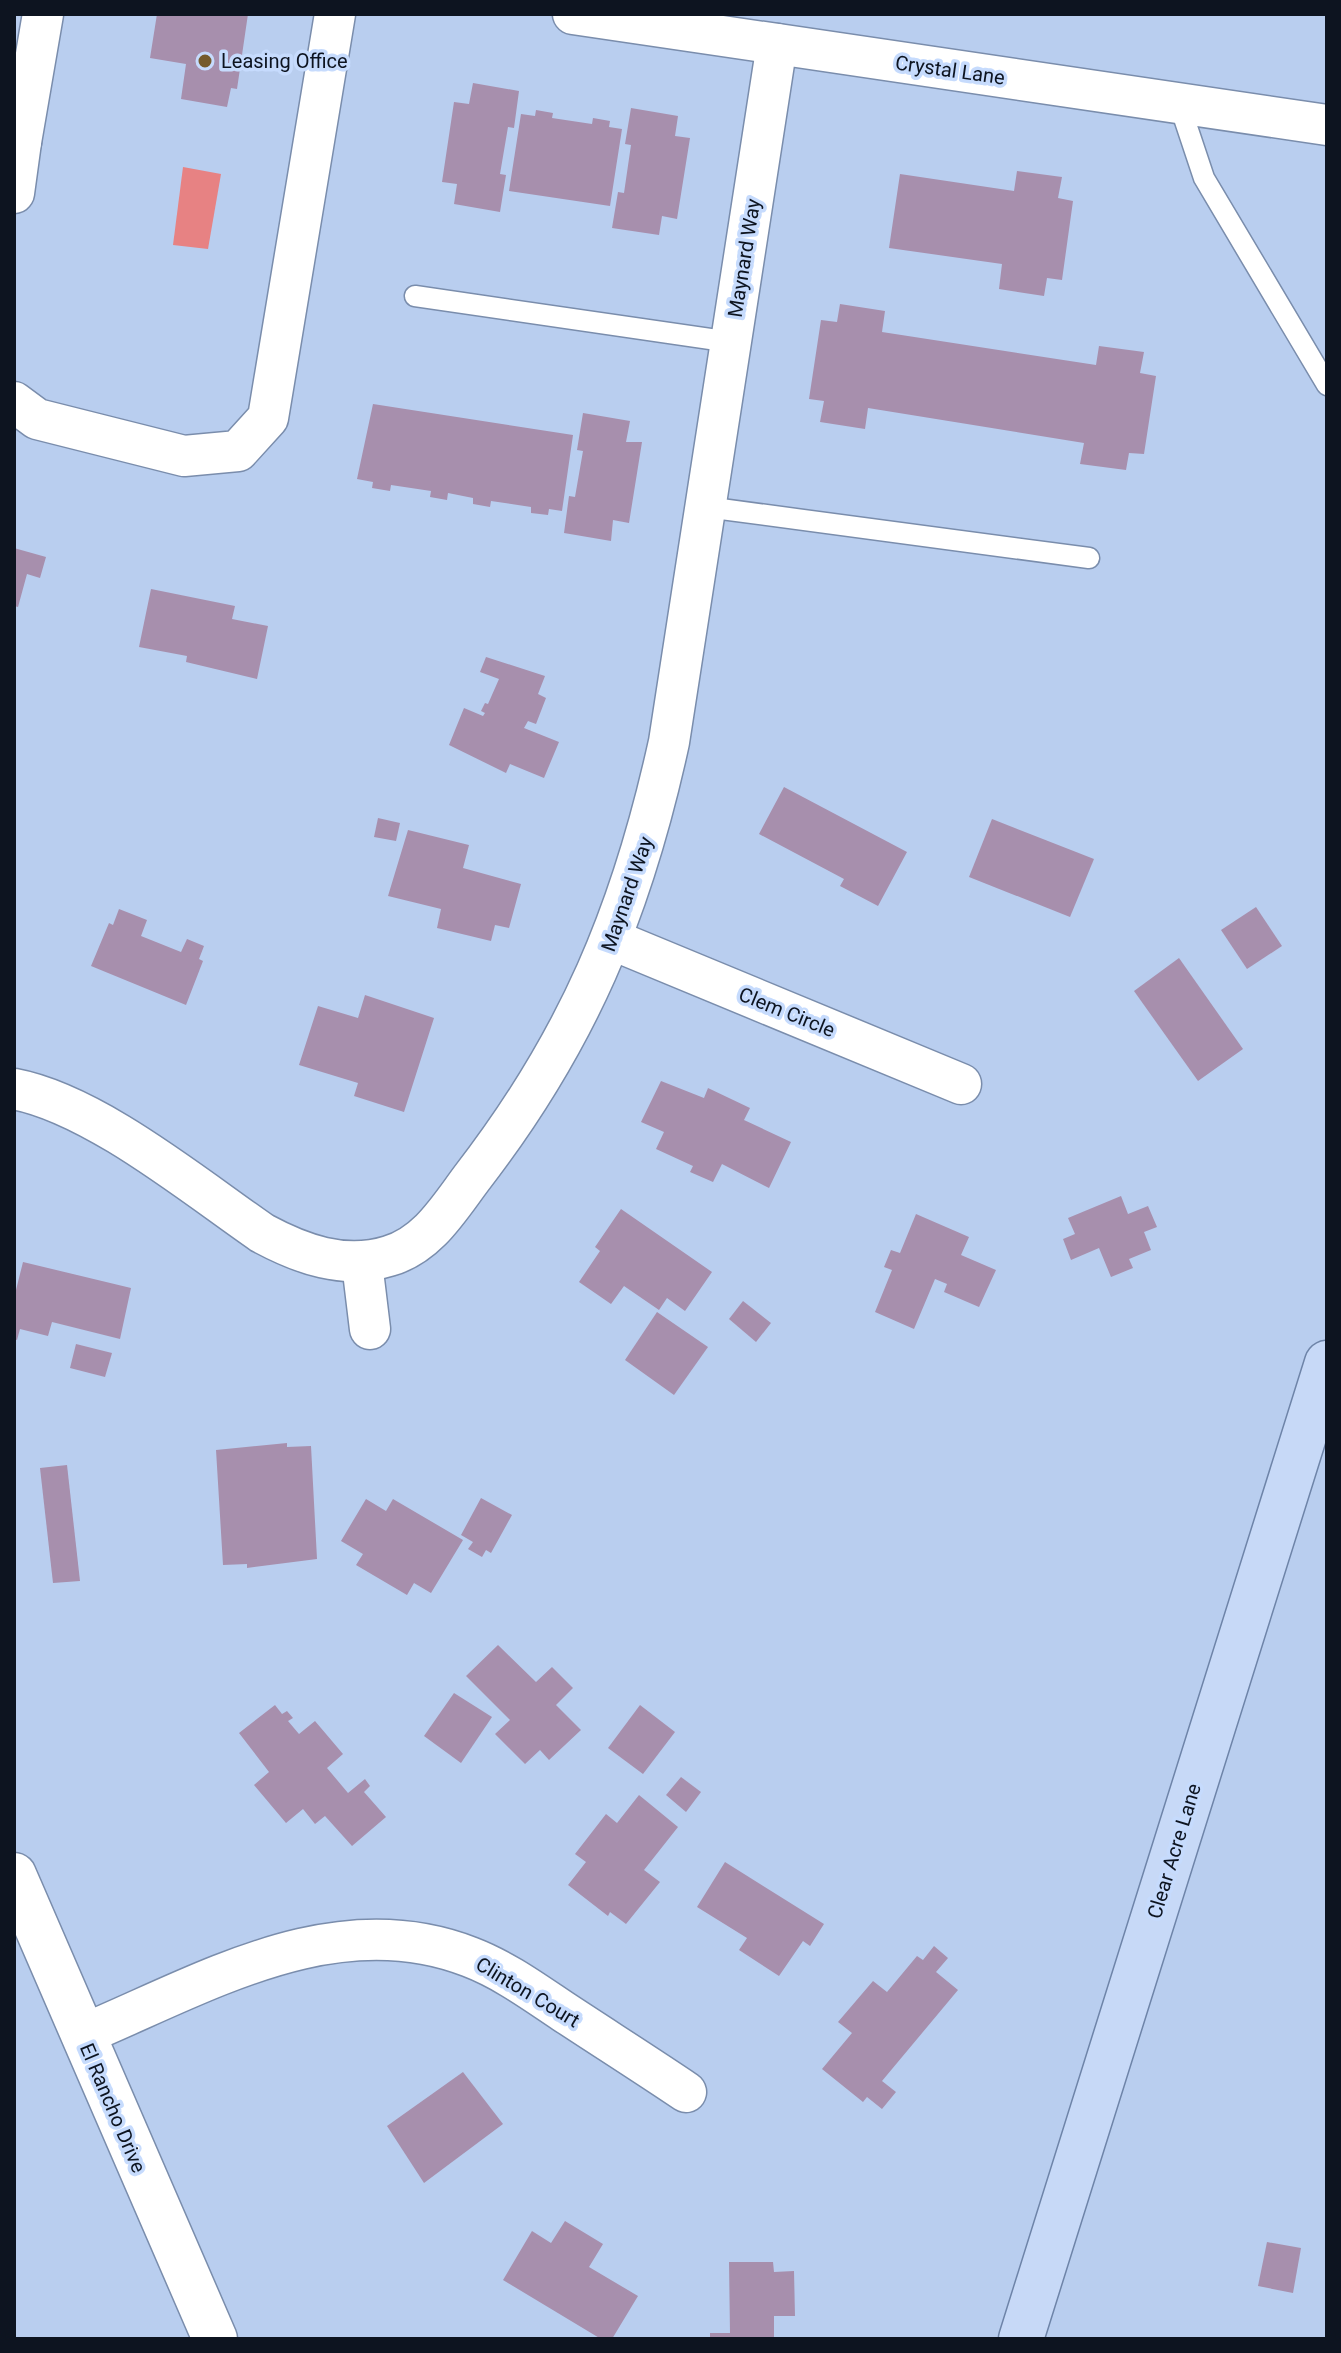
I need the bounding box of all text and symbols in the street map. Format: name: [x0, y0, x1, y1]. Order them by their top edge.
place label: Leasing Office: [221, 49, 348, 73]
street label: Crystal Lane: [894, 50, 1006, 90]
marker: Leasing Office: [196, 52, 214, 70]
street label: Maynard Way: [723, 196, 765, 319]
street label: Maynard Way: [596, 833, 658, 955]
street label: Clem Circle: [735, 982, 839, 1042]
street label: Clear Acre Lane: [1142, 1781, 1206, 1921]
street label: Clinton Court: [472, 1952, 584, 2032]
street label: El Rancho Drive: [75, 2040, 151, 2176]

